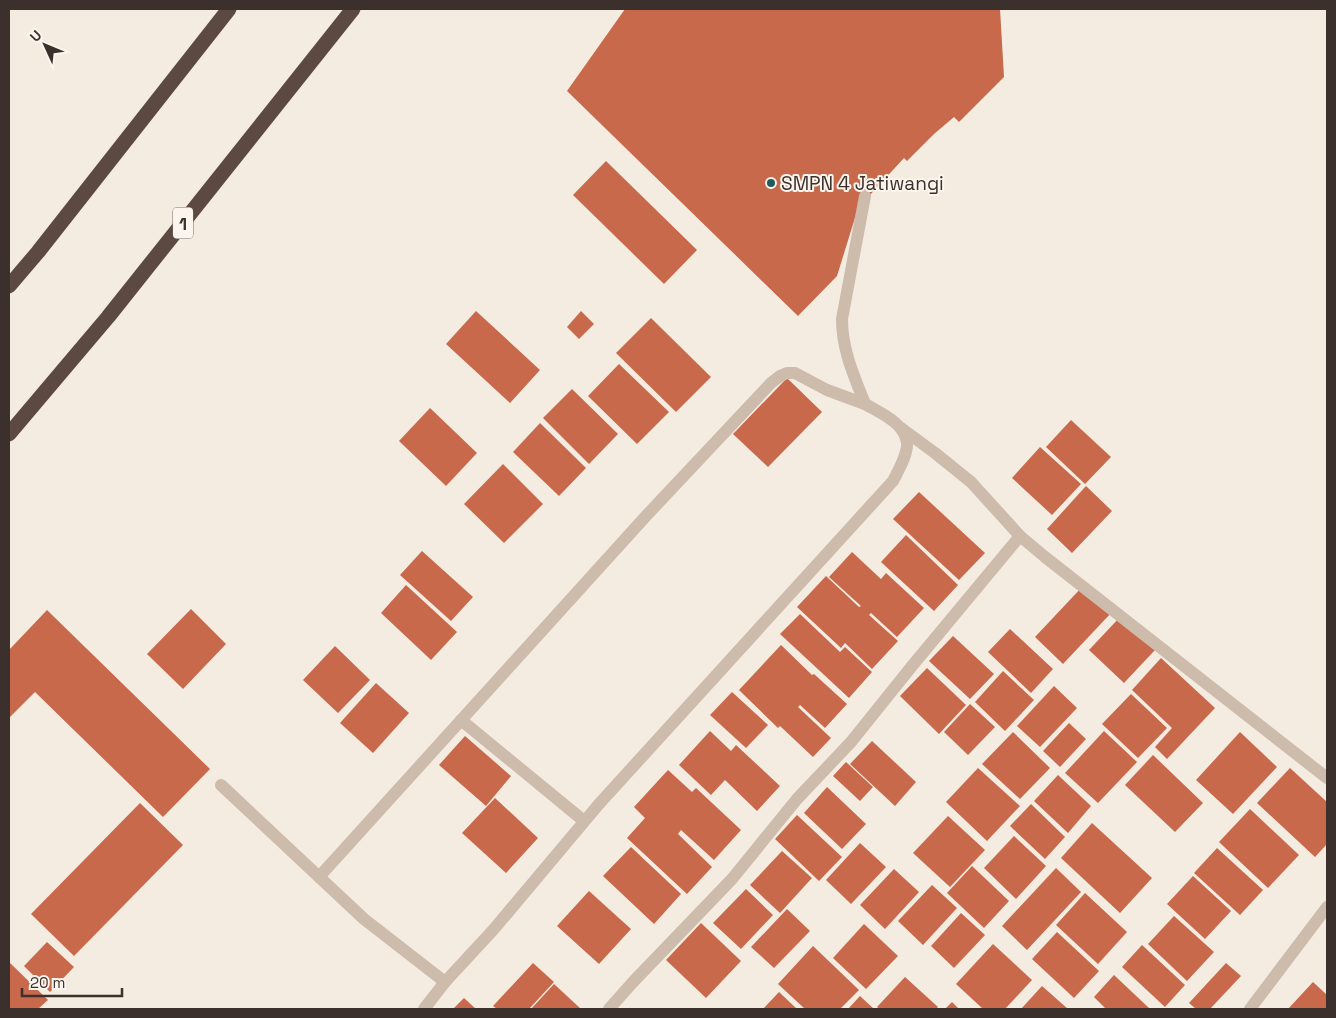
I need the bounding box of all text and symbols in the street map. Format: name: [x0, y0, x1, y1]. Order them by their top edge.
north arrow: [20, 20, 70, 70]
text: U: [26, 26, 45, 46]
place label: SMPN 4 Jatiwangi: [781, 171, 944, 196]
marker: SMPN 4 Jatiwangi: [765, 177, 777, 189]
road number: 1: [173, 208, 193, 238]
scale bar: [22, 966, 122, 998]
text: 20 m: [30, 973, 65, 992]

